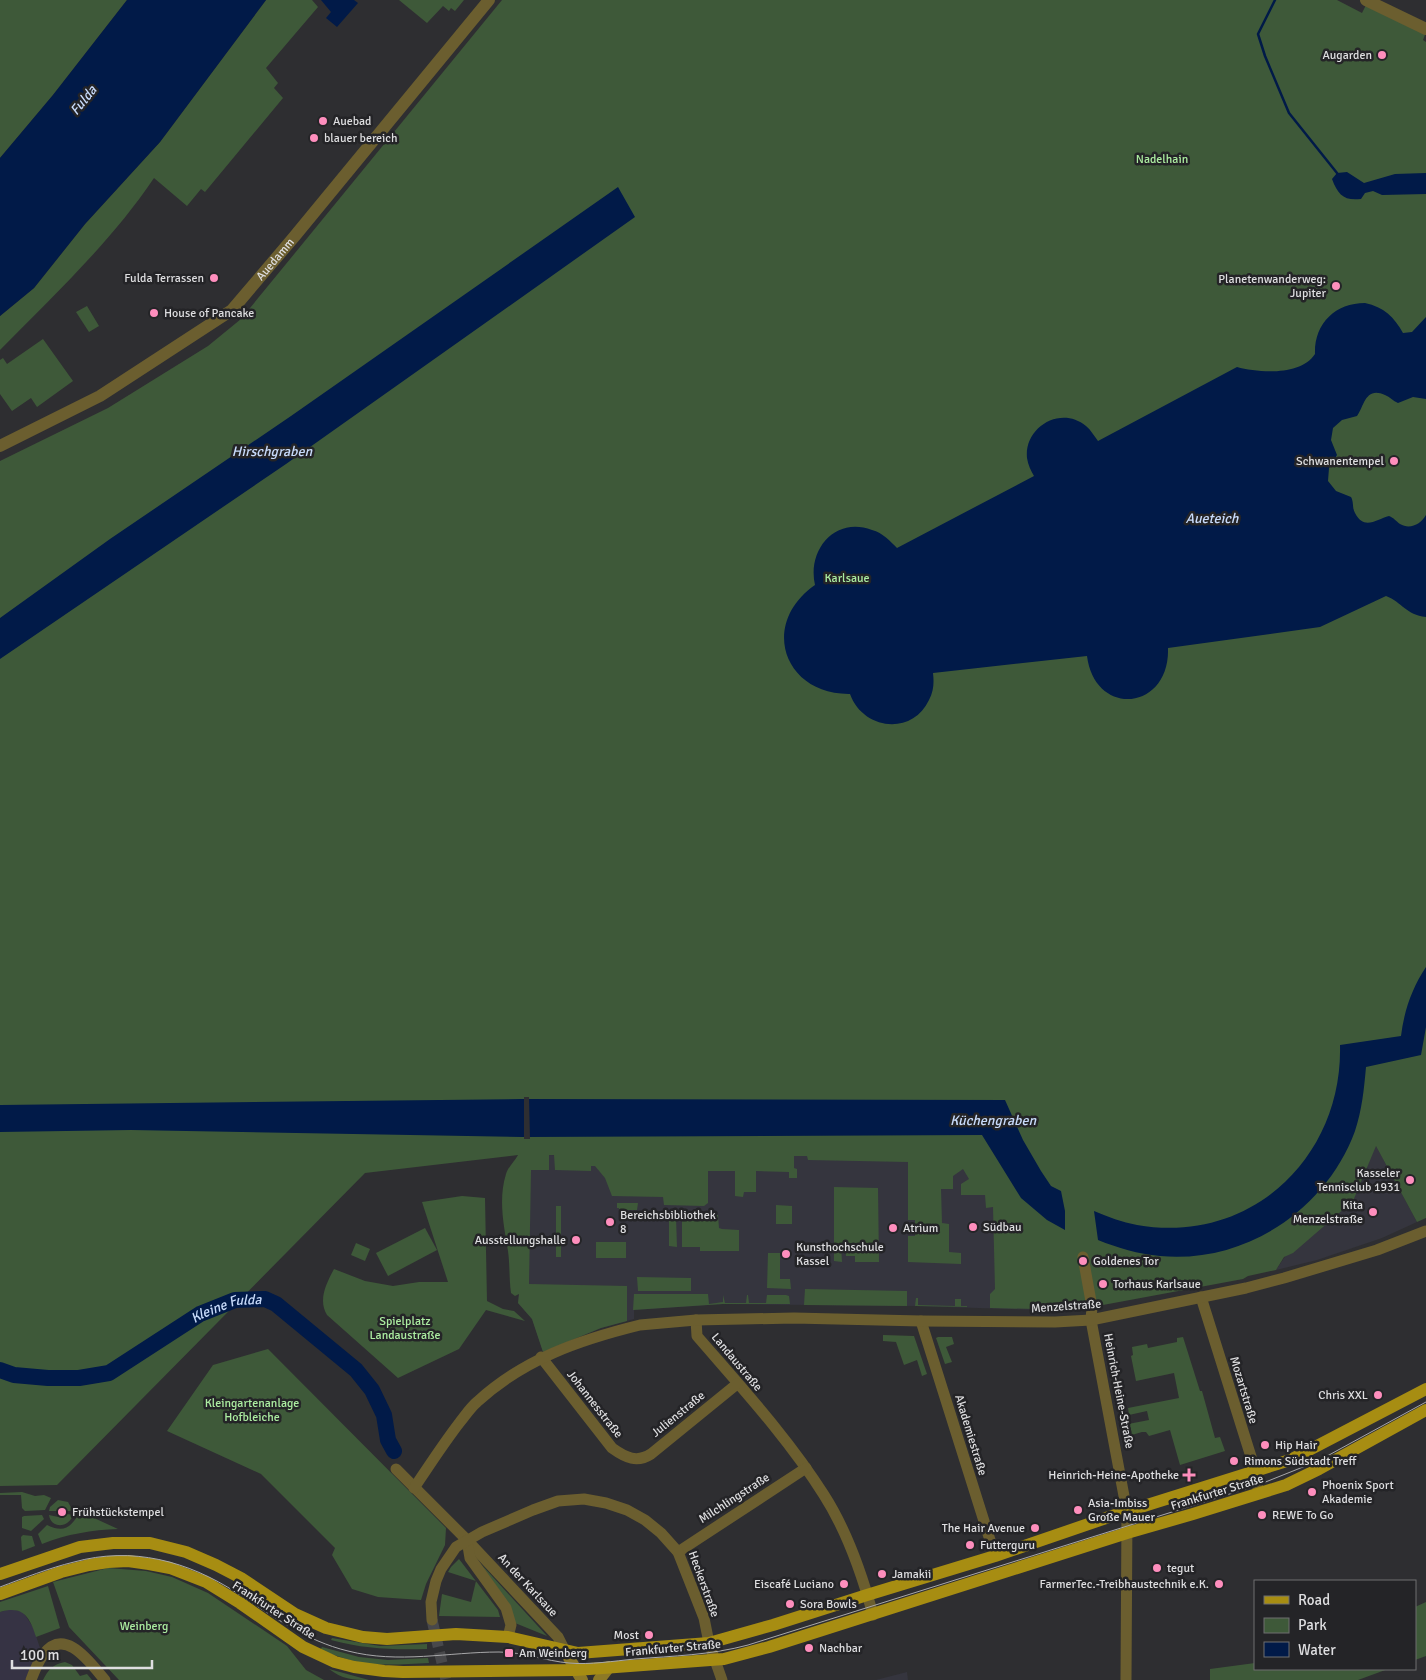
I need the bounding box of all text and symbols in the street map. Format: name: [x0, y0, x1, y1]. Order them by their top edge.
place label: Augarden: [1323, 48, 1372, 63]
marker: Augarden: [1376, 49, 1388, 61]
water label: Fulda: [66, 81, 101, 119]
place label: Auebad: [333, 114, 371, 129]
marker: Auebad: [317, 115, 329, 127]
place label: blauer bereich: [324, 131, 398, 146]
marker: blauer bereich: [308, 132, 320, 144]
park label: Nadelhain: [1136, 152, 1188, 167]
street label: Auedamm: [253, 235, 298, 284]
place label: Fulda Terrassen: [124, 271, 204, 286]
marker: Fulda Terrassen: [208, 272, 220, 284]
place label: Planetenwanderweg: Jupiter: [1218, 272, 1327, 301]
marker: Planetenwanderweg: Jupiter: [1330, 280, 1342, 292]
place label: House of Pancake: [164, 306, 254, 321]
marker: House of Pancake: [148, 307, 160, 319]
water label: Hirschgraben: [232, 443, 313, 460]
place label: Schwanentempel: [1296, 454, 1384, 469]
marker: Schwanentempel: [1388, 455, 1400, 467]
water label: Aueteich: [1186, 510, 1239, 527]
park label: Karlsaue: [824, 571, 870, 586]
water label: Küchengraben: [950, 1112, 1036, 1129]
place label: Kasseler Tennisclub 1931: [1317, 1166, 1401, 1195]
marker: Kasseler Tennisclub 1931: [1404, 1174, 1416, 1186]
place label: Kita Menzelstraße: [1293, 1198, 1363, 1227]
marker: Kita Menzelstraße: [1367, 1206, 1379, 1218]
place label: Bereichsbibliothek 8: [620, 1208, 716, 1237]
marker: Bereichsbibliothek 8: [604, 1216, 616, 1228]
place label: Südbau: [983, 1220, 1022, 1235]
place label: Atrium: [903, 1221, 938, 1236]
marker: Südbau: [967, 1221, 979, 1233]
marker: Atrium: [887, 1222, 899, 1234]
place label: Ausstellungshalle: [475, 1233, 566, 1248]
marker: Ausstellungshalle: [570, 1234, 582, 1246]
place label: Kunsthochschule Kassel: [796, 1240, 884, 1269]
marker: Kunsthochschule Kassel: [780, 1248, 792, 1260]
place label: Goldenes Tor: [1093, 1254, 1159, 1269]
marker: Goldenes Tor: [1077, 1255, 1089, 1267]
place label: Torhaus Karlsaue: [1113, 1277, 1201, 1292]
marker: Torhaus Karlsaue: [1097, 1278, 1109, 1290]
water label: Kleine Fulda: [187, 1291, 263, 1327]
street label: Menzelstraße: [1030, 1297, 1102, 1316]
park label: Spielplatz Landaustraße: [369, 1314, 441, 1343]
street label: Landaustraße: [708, 1330, 765, 1394]
street label: Heinrich-Heine-Straße: [1100, 1332, 1137, 1450]
street label: Mozartstraße: [1226, 1355, 1261, 1426]
street label: Johannesstraße: [563, 1367, 626, 1441]
street label: Julienstraße: [648, 1388, 708, 1441]
place label: Chris XXL: [1318, 1388, 1368, 1403]
marker: Chris XXL: [1372, 1389, 1384, 1401]
street label: Akademiestraße: [951, 1393, 990, 1477]
park label: Kleingartenanlage Hofbleiche: [205, 1396, 299, 1425]
place label: Hip Hair: [1275, 1438, 1318, 1453]
marker: Hip Hair: [1259, 1439, 1271, 1451]
place label: Rimons Südstadt Treff: [1244, 1454, 1357, 1469]
marker: Rimons Südstadt Treff: [1228, 1455, 1240, 1467]
place label: Heinrich-Heine-Apotheke: [1048, 1468, 1179, 1483]
marker: Heinrich-Heine-Apotheke: [1183, 1469, 1195, 1481]
street label: Milchlingstraße: [696, 1470, 773, 1527]
street label: Frankfurter Straße: [1169, 1471, 1265, 1514]
place label: Phoenix Sport Akademie: [1322, 1478, 1394, 1507]
marker: Phoenix Sport Akademie: [1306, 1486, 1318, 1498]
place label: Asia-Imbiss Große Mauer: [1088, 1496, 1156, 1525]
marker: Asia-Imbiss Große Mauer: [1072, 1504, 1084, 1516]
place label: Frühstückstempel: [72, 1505, 164, 1520]
marker: Frühstückstempel: [56, 1506, 68, 1518]
place label: REWE To Go: [1272, 1508, 1333, 1523]
marker: REWE To Go: [1256, 1509, 1268, 1521]
place label: The Hair Avenue: [942, 1521, 1025, 1536]
marker: The Hair Avenue: [1029, 1522, 1041, 1534]
place label: Futterguru: [980, 1538, 1035, 1553]
marker: Futterguru: [964, 1539, 976, 1551]
street label: Heckerstraße: [685, 1549, 722, 1619]
street label: An der Karlsaue: [495, 1551, 561, 1620]
place label: tegut: [1167, 1561, 1194, 1576]
marker: tegut: [1151, 1562, 1163, 1574]
place label: Jamakii: [892, 1567, 931, 1582]
marker: Jamakii: [876, 1568, 888, 1580]
place label: Eiscafé Luciano: [754, 1577, 834, 1592]
place label: FarmerTec.-Treibhaustechnik e.K.: [1040, 1577, 1209, 1592]
street label: Frankfurter Straße: [229, 1578, 318, 1643]
marker: Eiscafé Luciano: [838, 1578, 850, 1590]
marker: FarmerTec.-Treibhaustechnik e.K.: [1213, 1578, 1225, 1590]
legend: [1254, 1580, 1416, 1670]
text: Road: [1298, 1591, 1330, 1609]
place label: Sora Bowls: [800, 1597, 857, 1612]
marker: Sora Bowls: [784, 1598, 796, 1610]
text: Park: [1298, 1616, 1327, 1634]
park label: Weinberg: [120, 1619, 168, 1634]
place label: Most: [614, 1628, 639, 1643]
marker: Most: [643, 1629, 655, 1641]
street label: Frankfurter Straße: [624, 1637, 722, 1660]
scale bar: [12, 1638, 152, 1670]
place label: Nachbar: [819, 1641, 863, 1656]
text: Water: [1298, 1641, 1336, 1659]
marker: Nachbar: [803, 1642, 815, 1654]
text: 100 m: [20, 1646, 60, 1664]
place label: Am Weinberg: [519, 1646, 587, 1661]
marker: Am Weinberg: [503, 1647, 515, 1659]

